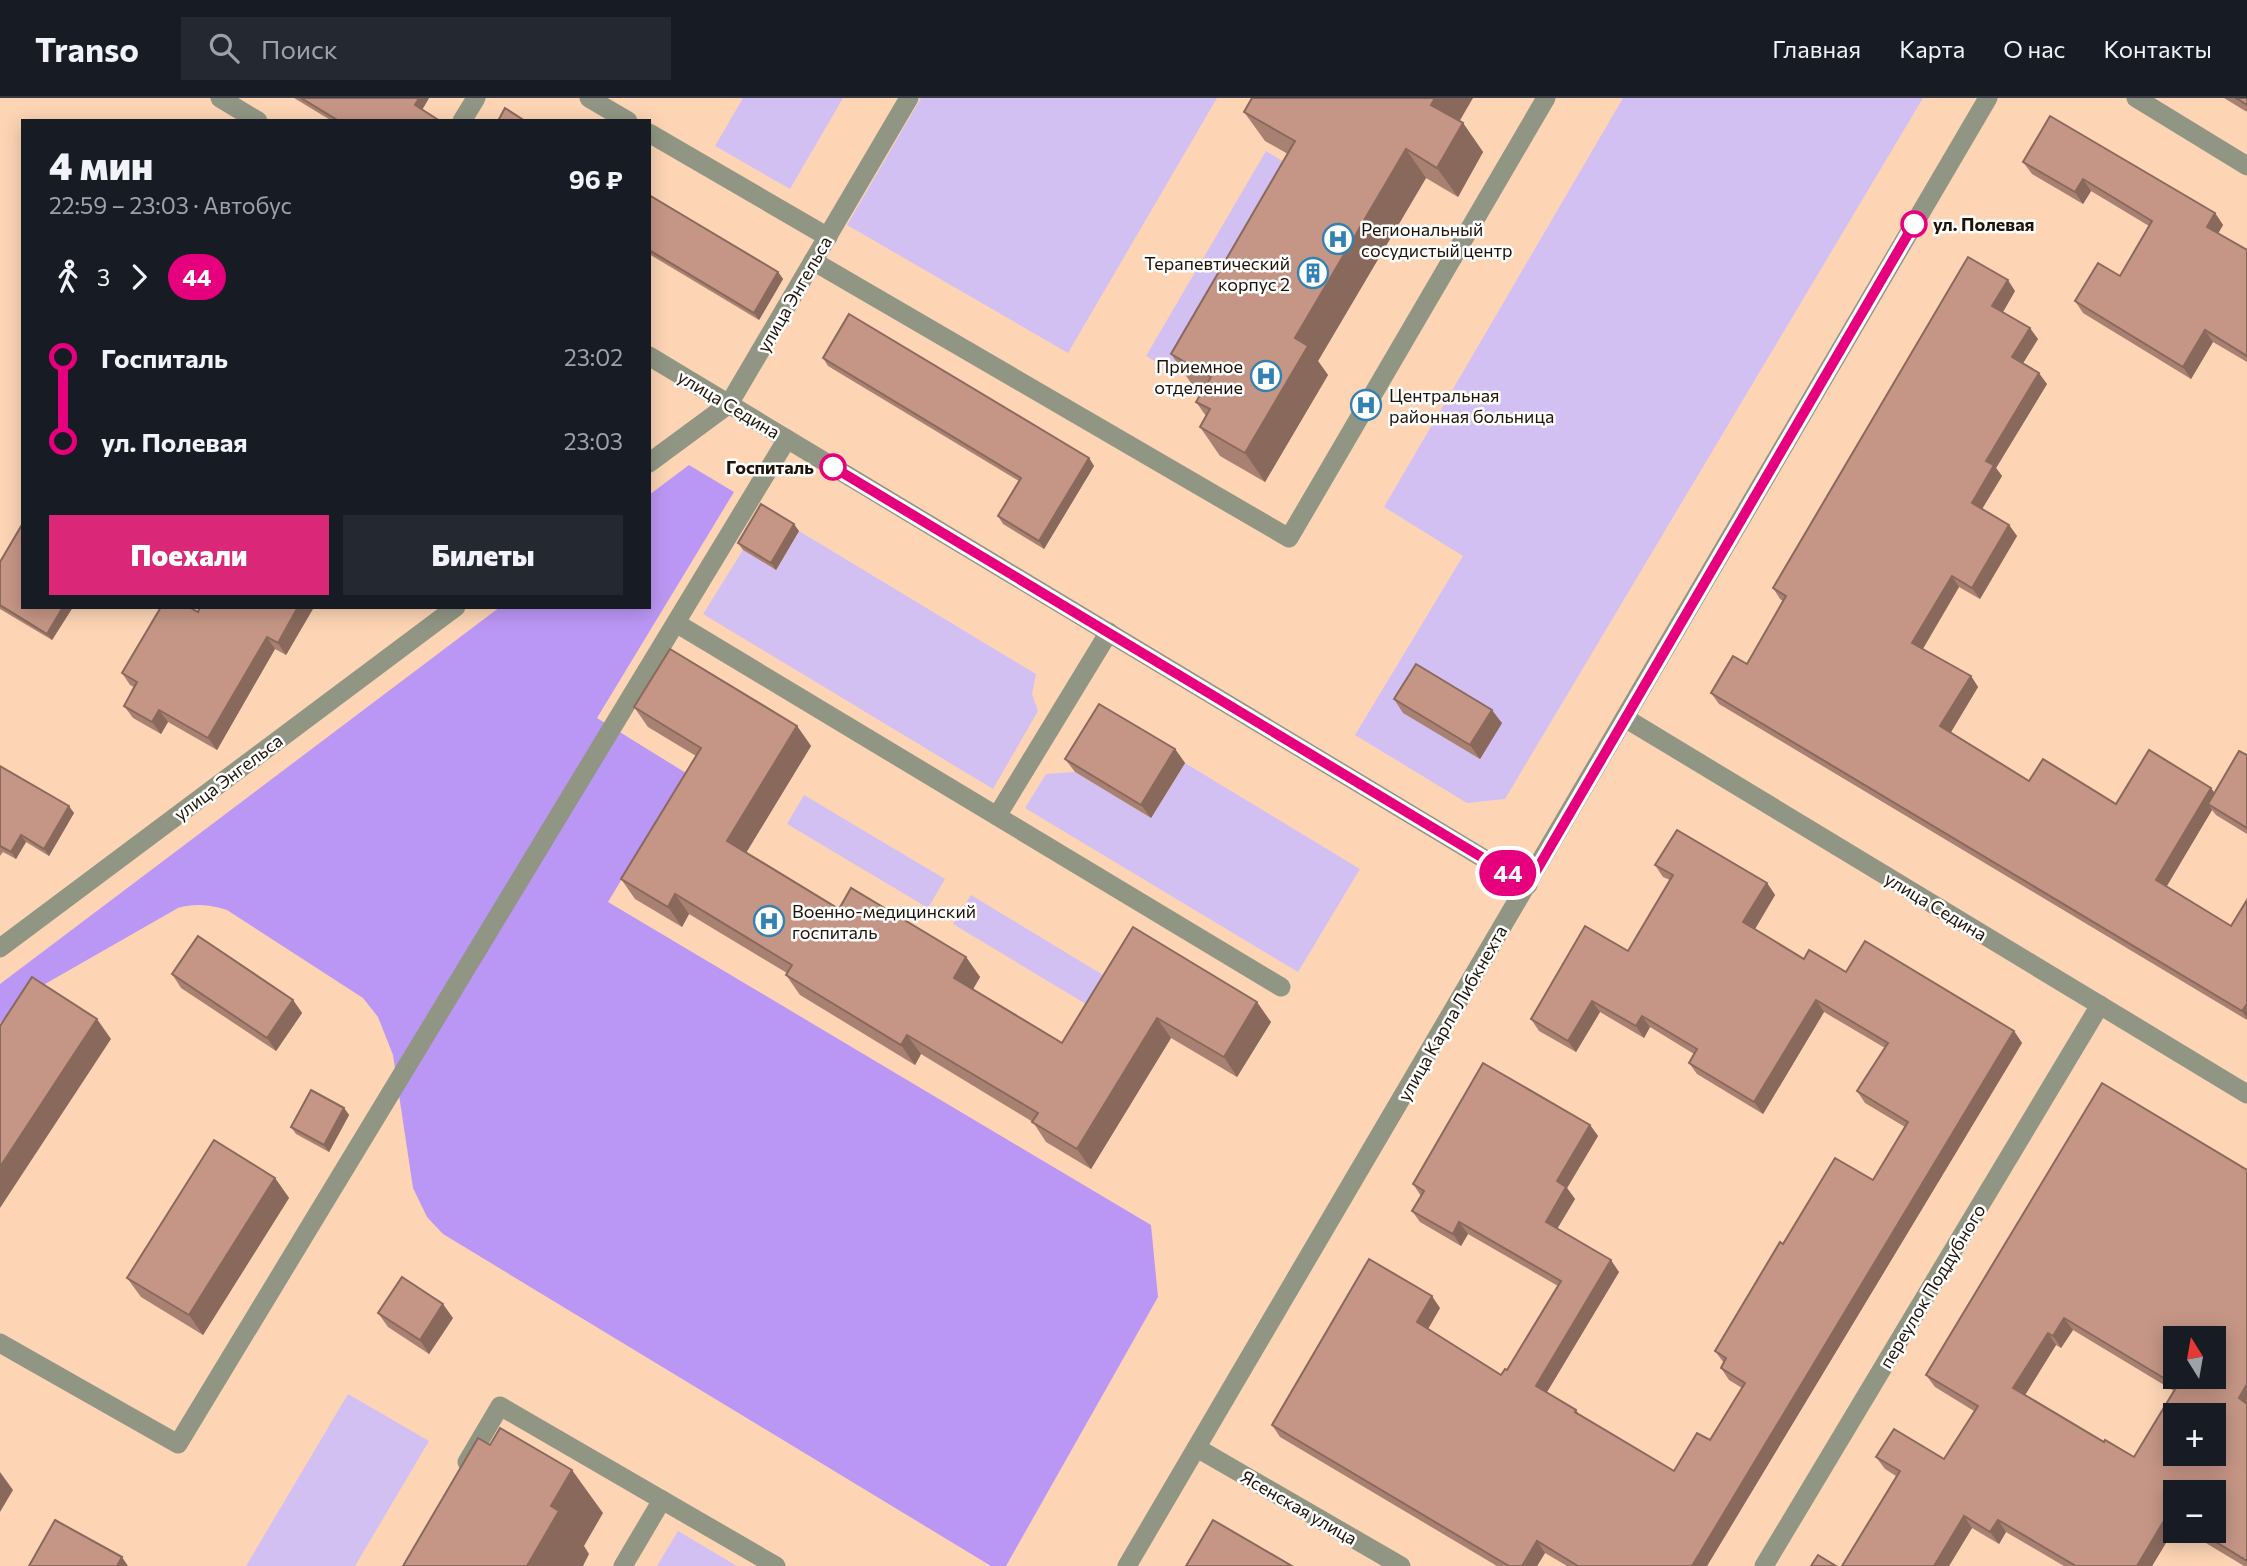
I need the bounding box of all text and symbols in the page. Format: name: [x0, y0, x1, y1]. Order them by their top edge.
search box: [181, 17, 671, 80]
text: Transo: [35, 28, 139, 69]
icon: search: [205, 29, 243, 67]
text: Поиск: [261, 33, 338, 64]
text: Главная: [1772, 34, 1861, 63]
text: Карта: [1899, 34, 1965, 63]
text: О нас: [2003, 34, 2065, 63]
text: Контакты: [2103, 34, 2212, 63]
text: 4 мин: [49, 141, 153, 188]
text: 96 ₽: [569, 163, 623, 194]
text: 22:59 – 23:03 · Автобус: [49, 191, 292, 219]
marker: ул. Полевая: [1901, 211, 1927, 237]
place label: ул. Полевая: [1933, 213, 2035, 235]
place label: Региональный сосудистый центр: [1361, 218, 1513, 261]
hospital icon: Региональный сосудистый центр: [1321, 222, 1355, 256]
street label: улица Энгельса: [752, 232, 836, 356]
place label: Терапевтический корпус 2: [1144, 252, 1290, 295]
building icon: Терапевтический корпус 2: [1296, 256, 1330, 290]
icon: walk: [49, 258, 87, 296]
icon: forward: [120, 258, 158, 296]
text: 44: [182, 262, 212, 291]
text: 3: [97, 263, 110, 291]
text: Госпиталь: [101, 342, 228, 373]
text: 23:02: [564, 343, 623, 371]
place label: Приемное отделение: [1154, 355, 1243, 398]
hospital icon: Приемное отделение: [1249, 359, 1283, 393]
street label: улица Седина: [674, 365, 784, 443]
place label: Центральная районная больница: [1389, 384, 1554, 427]
hospital icon: Центральная районная больница: [1349, 388, 1383, 422]
text: ул. Полевая: [101, 426, 248, 457]
text: 23:03: [564, 427, 623, 455]
marker: Госпиталь: [820, 454, 846, 480]
place label: Госпиталь: [726, 456, 814, 478]
button: Поехали: [49, 515, 329, 595]
button: Билеты: [343, 515, 623, 595]
street label: улица Энгельса: [169, 729, 287, 825]
line badge: 44: [1476, 850, 1540, 896]
text: 44: [1493, 858, 1523, 887]
street label: улица Седина: [1881, 867, 1991, 945]
place label: Военно-медицинский госпиталь: [792, 900, 976, 943]
hospital icon: Военно-медицинский госпиталь: [752, 904, 786, 938]
street label: улица Карла Либкнехта: [1393, 921, 1511, 1105]
street label: переулок Поддубного: [1874, 1200, 1990, 1372]
north arrow: [2163, 1326, 2226, 1390]
map controls: [2163, 1326, 2226, 1543]
button: +: [2163, 1403, 2226, 1466]
street label: Ясенская улица: [1237, 1465, 1361, 1549]
button: −: [2163, 1480, 2226, 1543]

